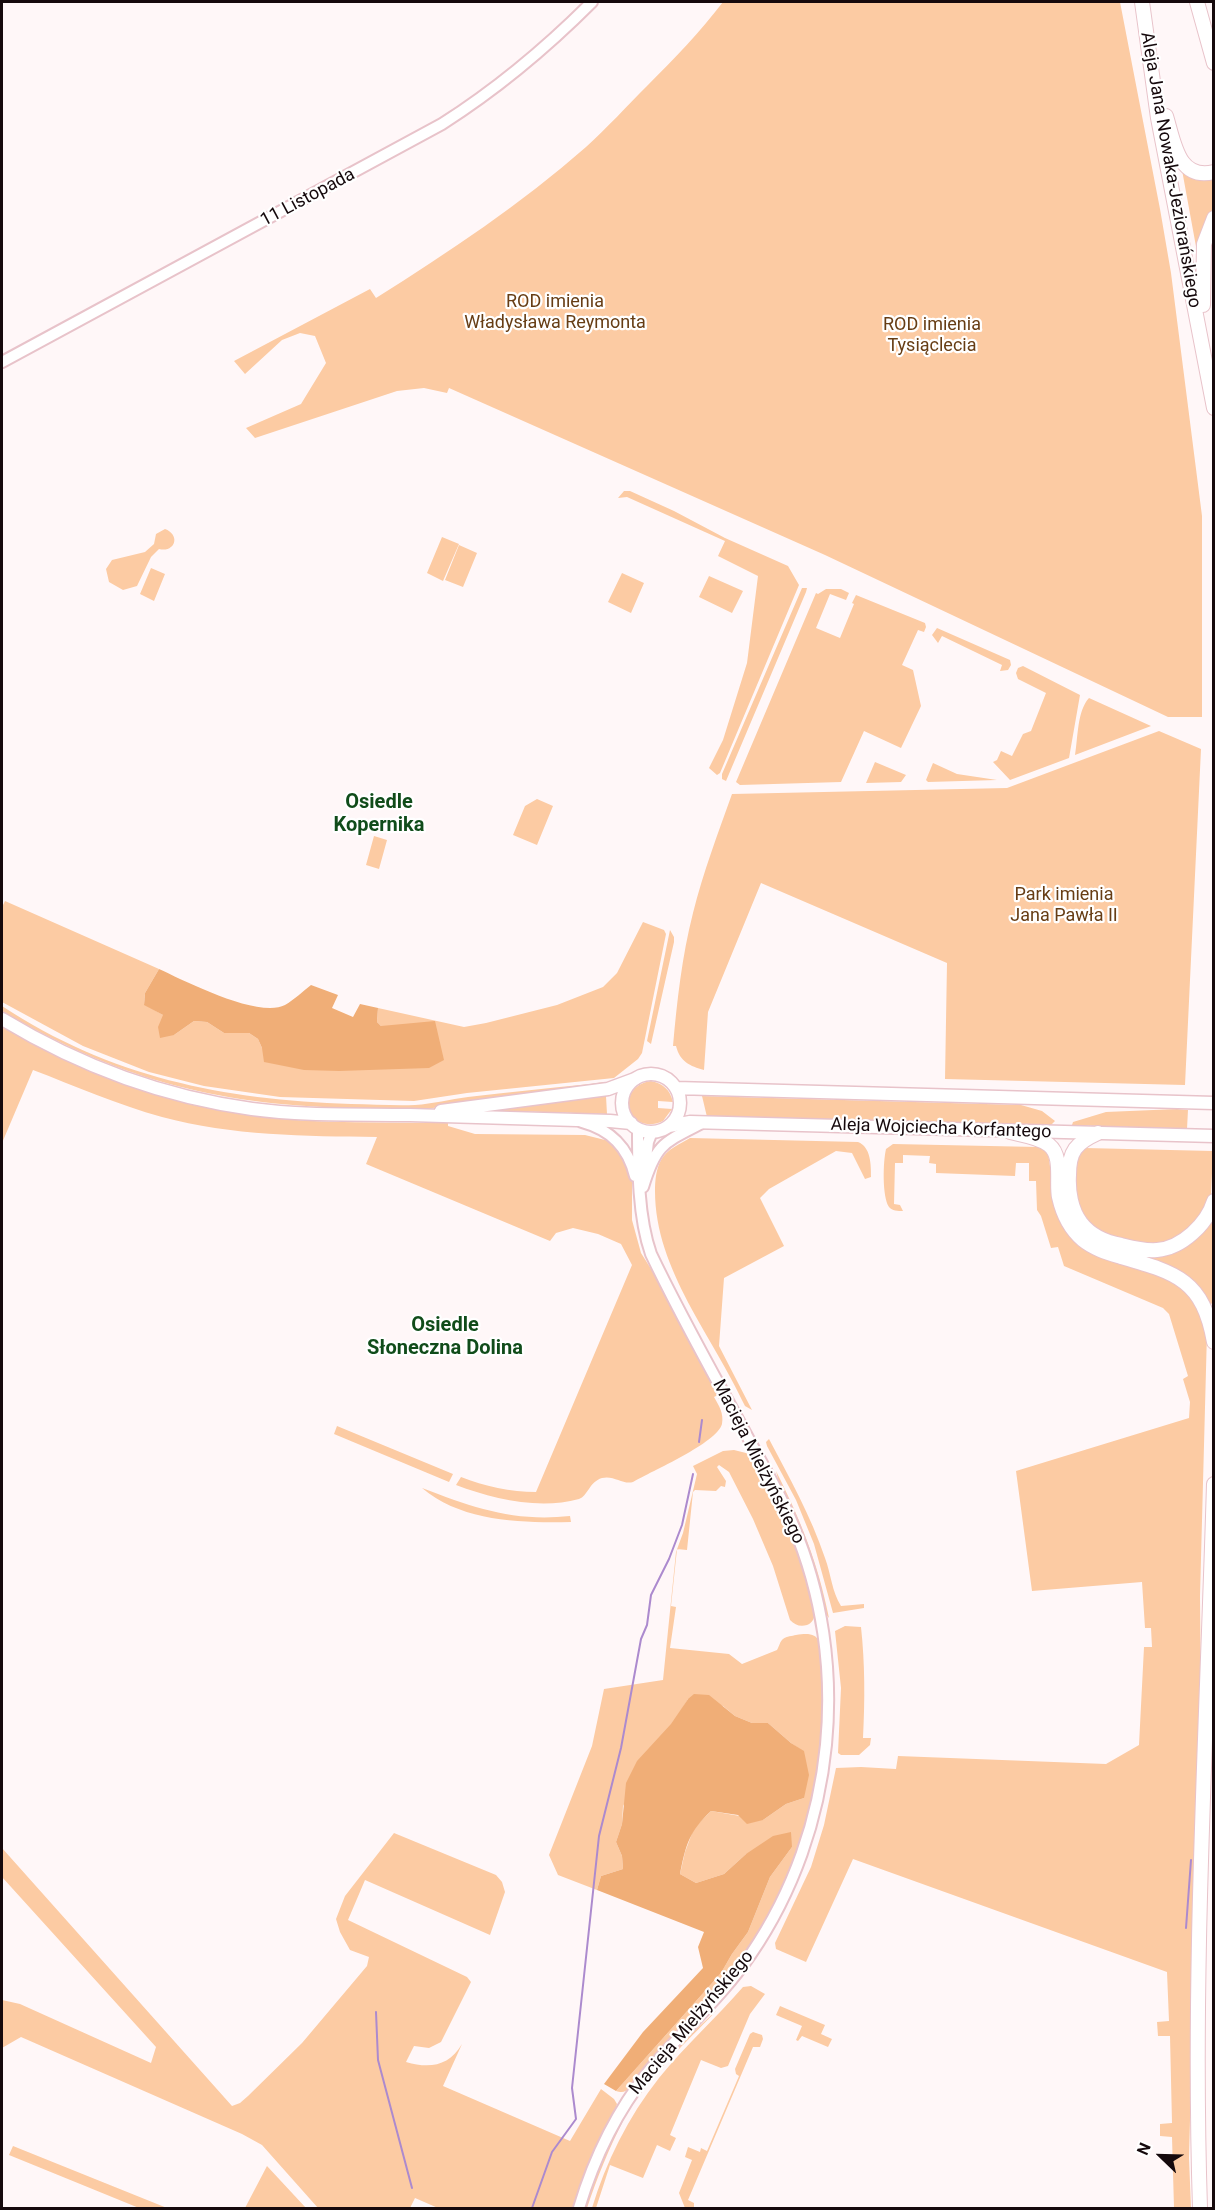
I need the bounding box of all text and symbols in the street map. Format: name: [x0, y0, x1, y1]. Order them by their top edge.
street label: Aleja Jana Nowaka-Jeziorańskiego: [1135, 30, 1205, 310]
street label: 11 Listopada: [257, 164, 359, 232]
park label: ROD imienia Władysława Reymonta: [464, 291, 646, 334]
park label: ROD imienia Tysiąclecia: [883, 314, 981, 356]
district label: Osiedle Kopernika: [333, 791, 425, 838]
park label: Park imienia Jana Pawła II: [1010, 884, 1118, 926]
street label: Aleja Wojciecha Korfantego: [830, 1114, 1052, 1144]
district label: Osiedle Słoneczna Dolina: [367, 1314, 523, 1361]
street label: Macieja Mielżyńskiego: [707, 1376, 809, 1548]
street label: Macieja Mielżyńskiego: [625, 1947, 759, 2099]
north arrow: [1131, 2126, 1191, 2186]
text: N: [1133, 2140, 1155, 2158]

